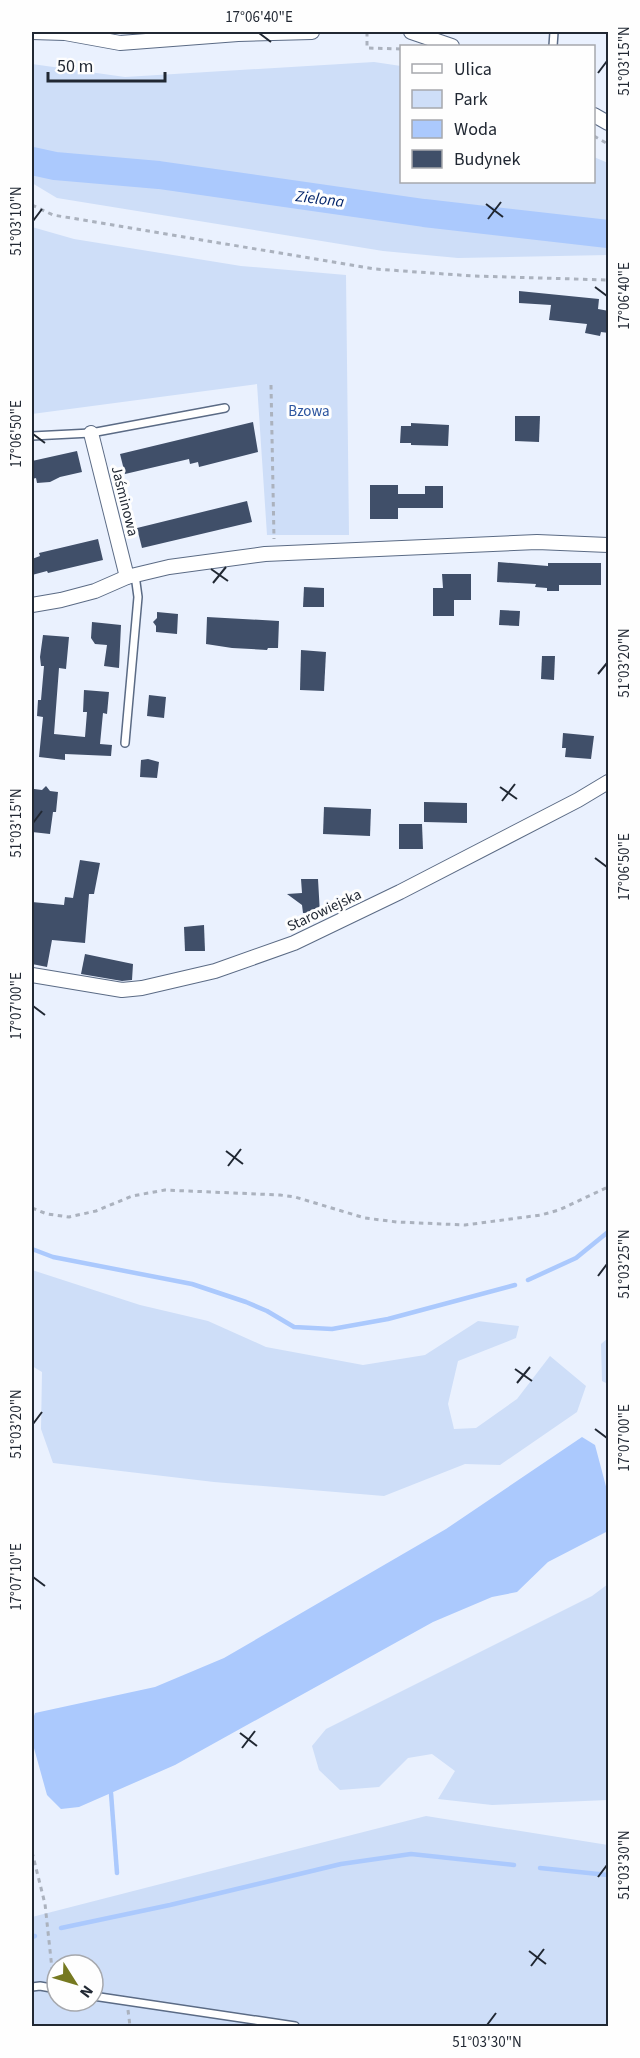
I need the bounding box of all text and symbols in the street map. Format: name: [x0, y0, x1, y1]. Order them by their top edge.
text: 17°06'40"E: [225, 7, 293, 28]
text: 51°03'15"N: [614, 26, 635, 96]
scale bar: [48, 45, 165, 83]
legend: [400, 45, 595, 183]
text: 50 m: [57, 54, 93, 79]
text: Ulica: [454, 57, 492, 82]
text: Park: [454, 87, 488, 112]
text: Woda: [454, 117, 497, 142]
text: Budynek: [454, 147, 521, 172]
water label: Zielona: [293, 185, 346, 213]
text: 51°03'10"N: [6, 186, 27, 256]
text: 17°06'40"E: [614, 262, 635, 330]
text: 17°06'50"E: [6, 400, 27, 468]
park label: Bzowa: [288, 401, 330, 422]
street label: Jaśminowa: [106, 464, 143, 538]
text: 51°03'20"N: [614, 628, 635, 698]
text: 51°03'15"N: [6, 788, 27, 858]
text: 17°06'50"E: [614, 833, 635, 901]
street label: Starowiejska: [284, 884, 365, 937]
text: 17°07'00"E: [6, 972, 27, 1040]
text: 51°03'25"N: [614, 1229, 635, 1299]
text: 51°03'20"N: [6, 1389, 27, 1459]
text: 17°07'00"E: [614, 1404, 635, 1472]
text: 17°07'10"E: [6, 1543, 27, 1611]
text: 51°03'30"N: [614, 1830, 635, 1900]
north arrow: [45, 1953, 105, 2013]
text: N: [74, 1981, 98, 2002]
text: 51°03'30"N: [452, 2032, 522, 2053]

